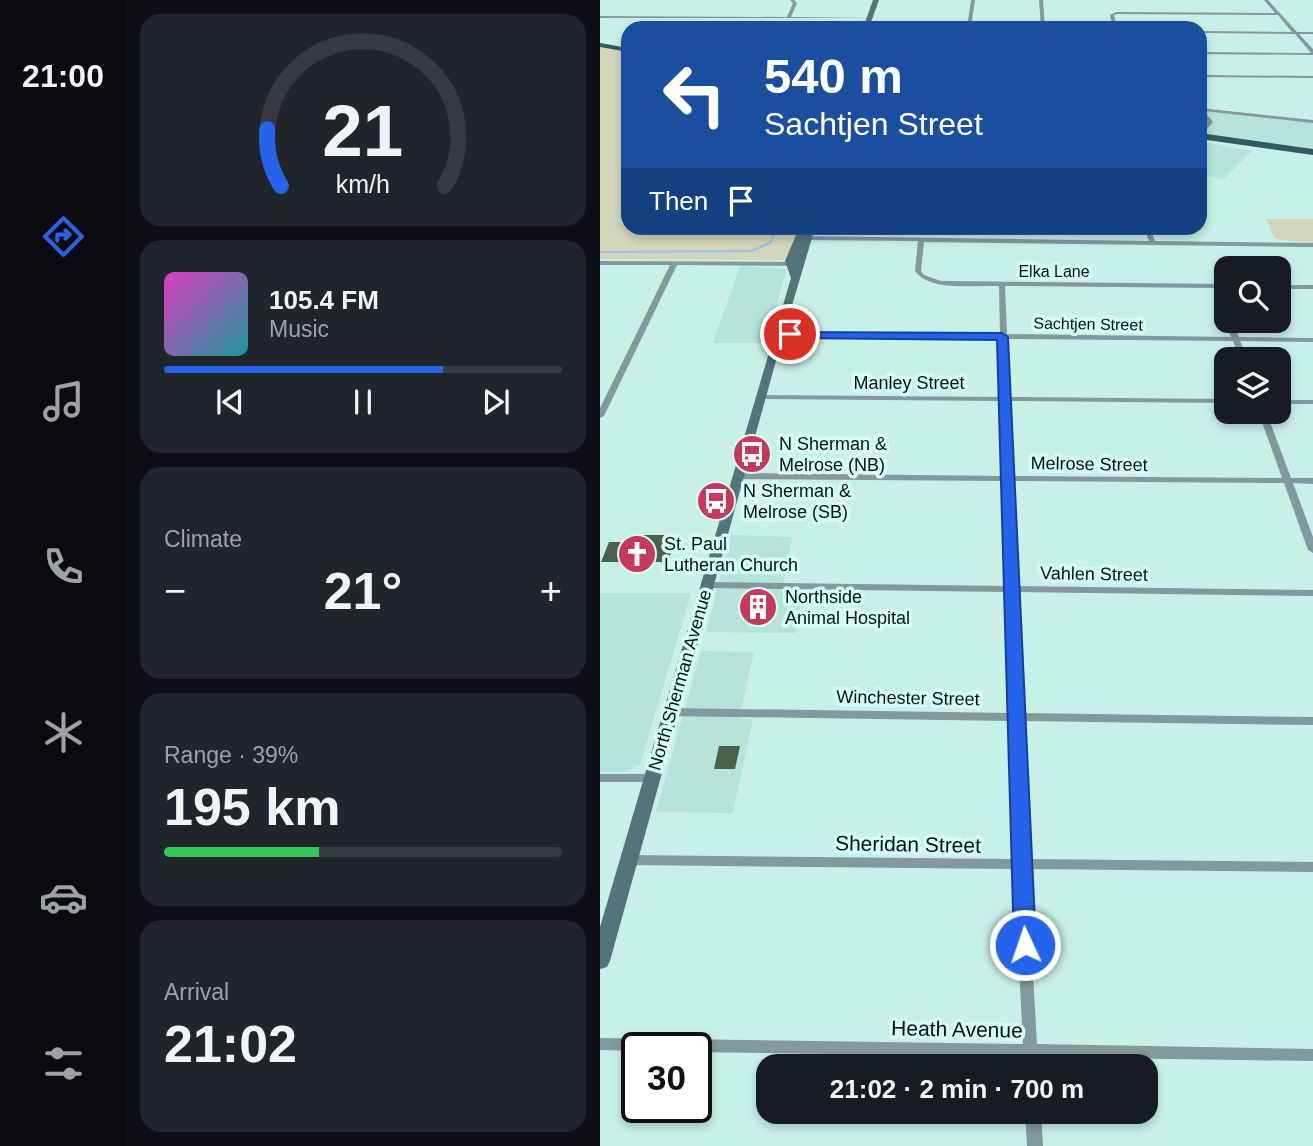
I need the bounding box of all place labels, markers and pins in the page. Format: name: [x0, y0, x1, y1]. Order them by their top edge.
pin: [760, 304, 820, 364]
bus stop icon: N Sherman & Melrose (NB): [731, 433, 773, 475]
place label: N Sherman & Melrose (NB): [779, 434, 887, 475]
bus stop icon: N Sherman & Melrose (SB): [695, 480, 737, 522]
place label: N Sherman & Melrose (SB): [743, 481, 851, 522]
church icon: St. Paul Lutheran Church: [616, 533, 658, 575]
place label: St. Paul Lutheran Church: [664, 534, 798, 575]
building icon: Northside Animal Hospital: [737, 586, 779, 628]
place label: Northside Animal Hospital: [785, 587, 910, 628]

